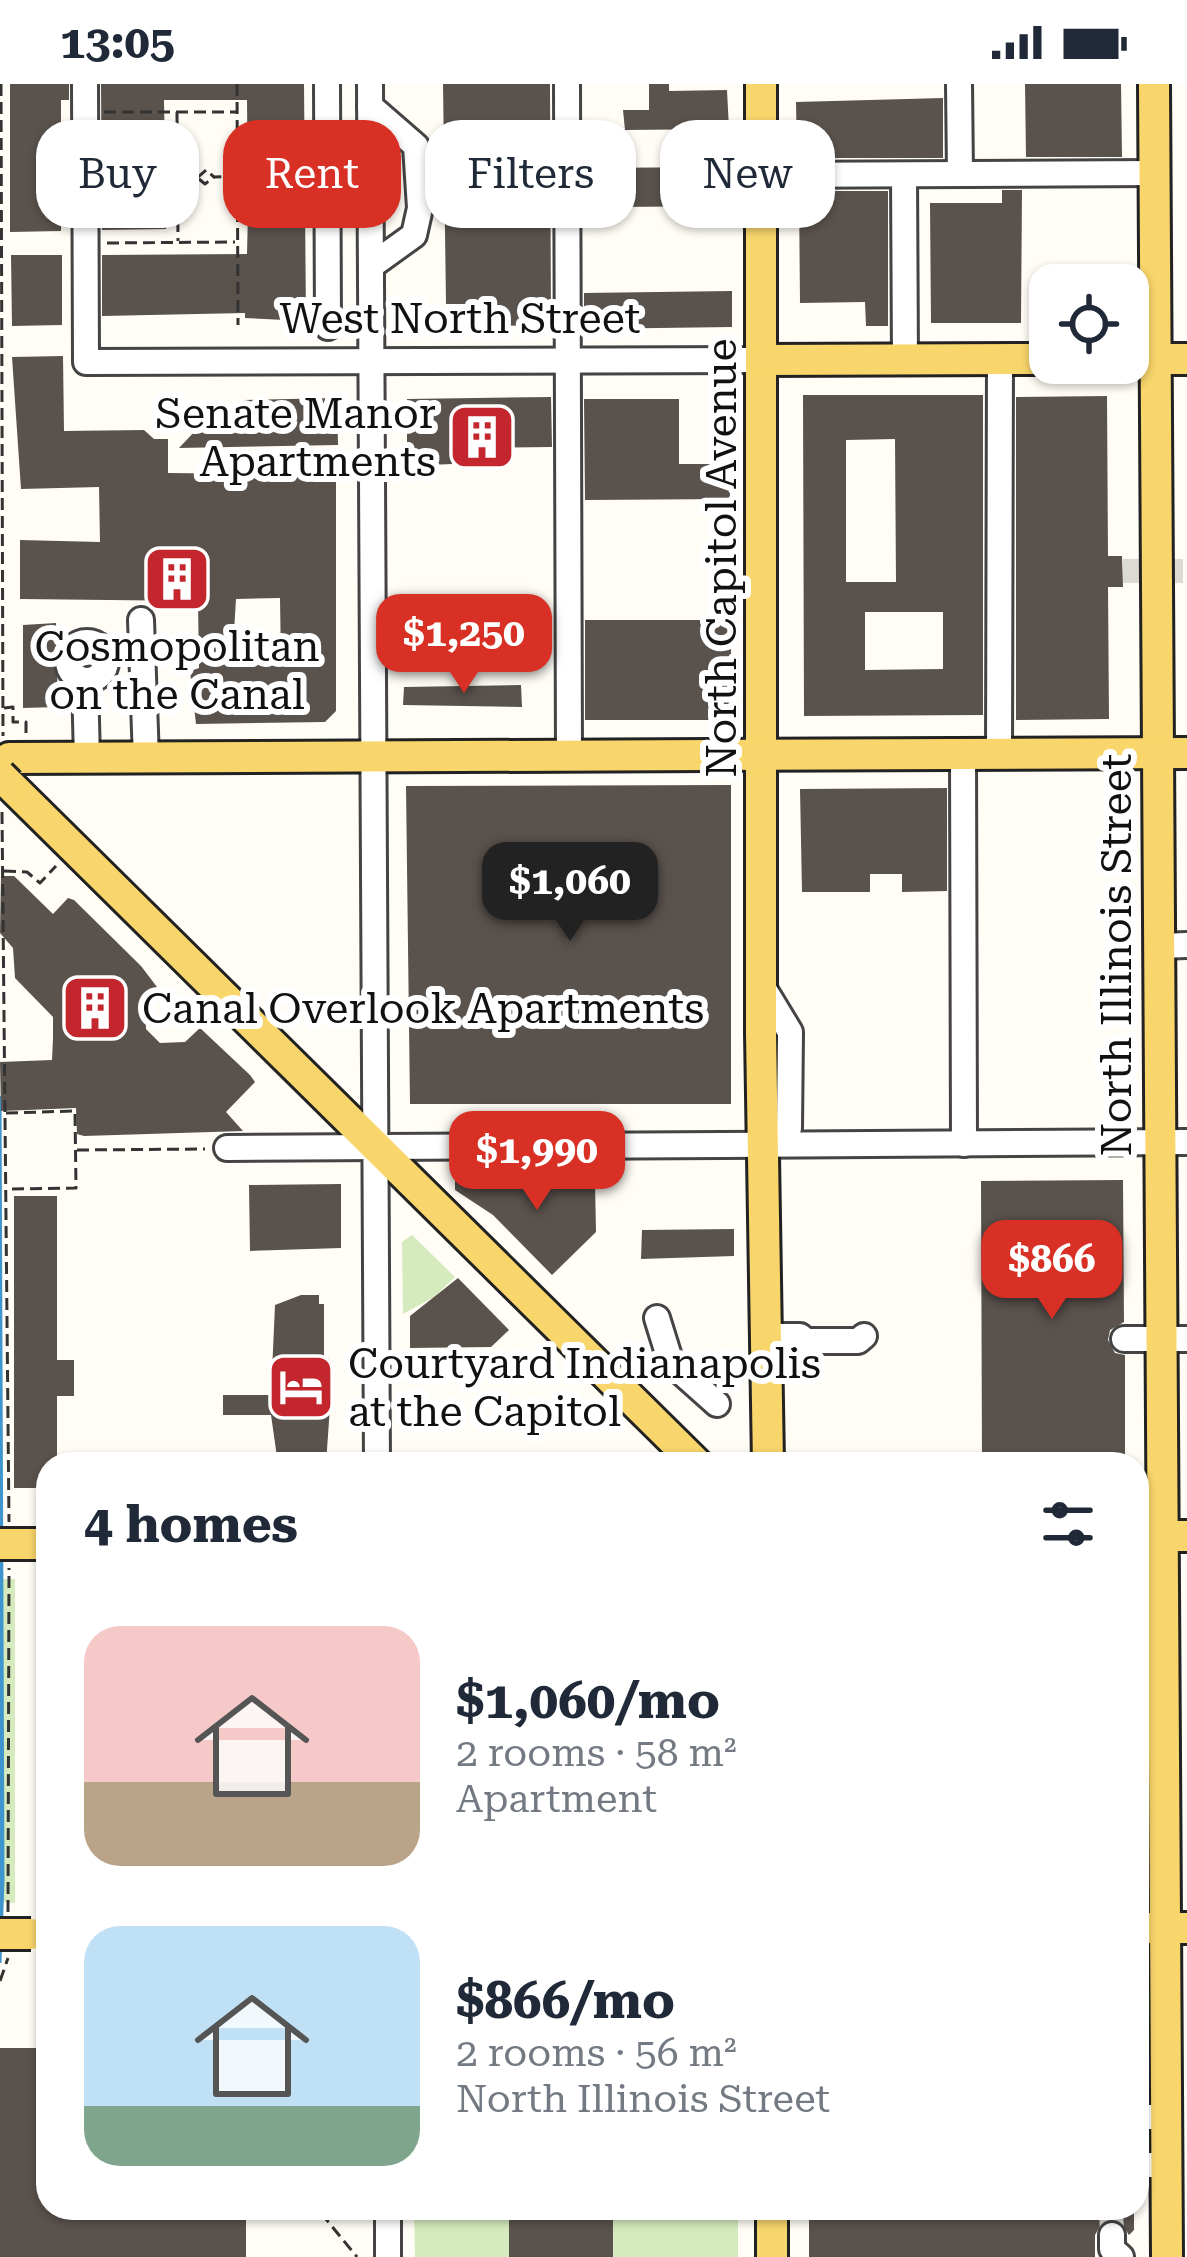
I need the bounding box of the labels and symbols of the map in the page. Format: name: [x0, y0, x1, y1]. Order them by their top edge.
street label: West North Street: [280, 294, 640, 343]
street label: North Capitol Avenue: [697, 338, 746, 778]
place label: Senate Manor Apartments: [155, 389, 436, 486]
building icon: Senate Manor Apartments: [447, 402, 517, 472]
building icon: Cosmopolitan on the Canal: [142, 544, 212, 614]
pin: $1,250: [366, 594, 562, 696]
place label: Cosmopolitan on the Canal: [34, 622, 320, 719]
street label: North Illinois Street: [1092, 754, 1141, 1156]
pin: $1,060: [472, 842, 668, 944]
building icon: Canal Overlook Apartments: [60, 973, 130, 1043]
place label: Canal Overlook Apartments: [142, 984, 704, 1033]
pin: $1,990: [439, 1111, 635, 1213]
pin: $866: [981, 1220, 1123, 1322]
place label: Courtyard Indianapolis at the Capitol: [348, 1339, 821, 1436]
hotel icon: Courtyard Indianapolis at the Capitol: [266, 1352, 336, 1422]

